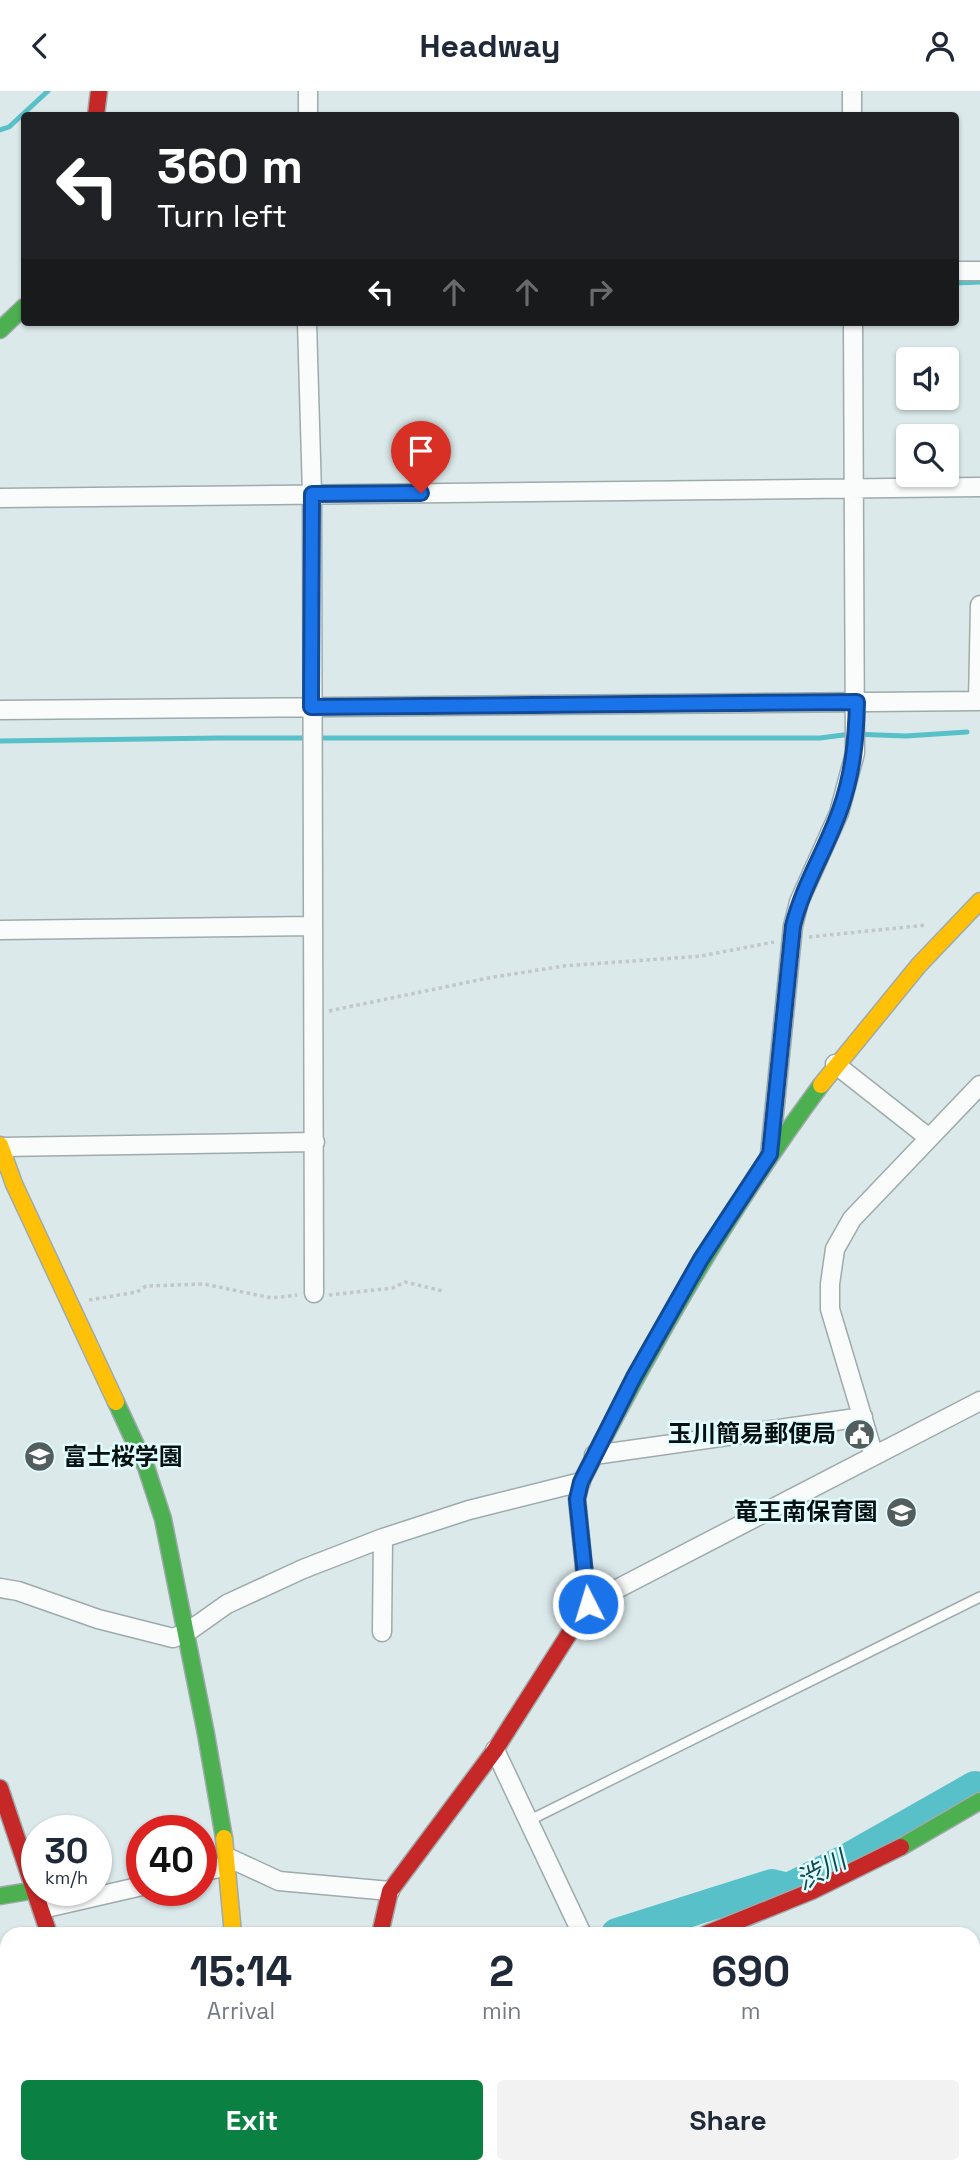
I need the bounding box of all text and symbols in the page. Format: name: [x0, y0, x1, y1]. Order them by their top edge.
text: Headway: [420, 26, 560, 66]
icon: back: [21, 27, 59, 65]
icon: person: [921, 27, 959, 65]
text: 360 m: [157, 135, 303, 197]
icon: left: [42, 140, 133, 231]
text: Turn left: [157, 196, 287, 236]
icon: left: [362, 273, 400, 311]
icon: ahead: [435, 273, 473, 311]
icon: ahead: [508, 273, 546, 311]
icon: right: [581, 273, 619, 311]
map controls: [896, 347, 959, 487]
button: sound: [896, 347, 959, 410]
pin: [391, 421, 451, 493]
button: search: [896, 424, 959, 487]
icon: arrive: [402, 432, 440, 470]
public building icon: 玉川簡易郵便局: [842, 1417, 876, 1451]
place label: 玉川簡易郵便局: [668, 1418, 836, 1449]
school or university icon: 富士桜学園: [23, 1440, 57, 1474]
place label: 富士桜学園: [63, 1441, 183, 1472]
school or university icon: 竜王南保育園: [884, 1495, 918, 1529]
place label: 竜王南保育園: [734, 1496, 878, 1527]
position arrow: [551, 1567, 625, 1641]
speed limit sign: 40: [126, 1815, 217, 1906]
text: 30: [45, 1829, 88, 1873]
water label: 渋川: [790, 1841, 855, 1897]
text: km/h: [45, 1866, 88, 1889]
text: 15:14: [190, 1945, 292, 1998]
text: 2: [489, 1945, 514, 1998]
text: 690: [711, 1945, 790, 1998]
text: Arrival: [207, 1996, 275, 2026]
text: min: [482, 1996, 521, 2026]
text: m: [741, 1996, 761, 2026]
button: Exit: [21, 2080, 483, 2160]
button: Share: [497, 2080, 959, 2160]

